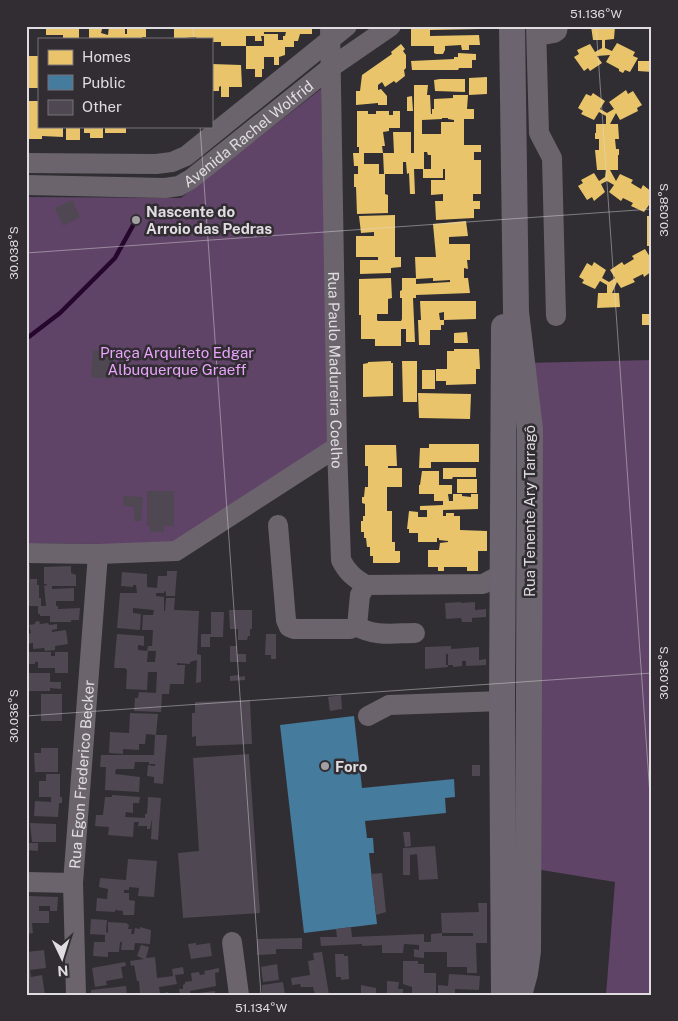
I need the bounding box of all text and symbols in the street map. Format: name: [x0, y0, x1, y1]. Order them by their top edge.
text: 51.136°W: [570, 7, 623, 21]
legend: [38, 38, 212, 128]
text: Homes: [82, 48, 131, 65]
text: Public: [82, 74, 126, 91]
street label: Avenida Rachel Wolfrid: [180, 77, 316, 190]
text: Other: [82, 98, 122, 115]
text: 30.038°S: [657, 183, 671, 237]
place label: Nascente do Arroio das Pedras: [146, 203, 272, 237]
marker: Nascente do Arroio das Pedras: [130, 214, 142, 226]
text: 30.038°S: [7, 226, 21, 280]
street label: Rua Paulo Madureira Coelho: [326, 271, 346, 469]
park label: Praça Arquiteto Edgar Albuquerque Graeff: [100, 344, 254, 378]
street label: Rua Tenente Ary Tarragô: [521, 425, 538, 597]
text: 30.036°S: [657, 646, 671, 700]
street label: Rua Egon Frederico Becker: [66, 679, 97, 869]
text: 30.036°S: [7, 689, 21, 743]
place label: Foro: [335, 758, 368, 775]
marker: Foro: [319, 760, 331, 772]
north arrow: [38, 934, 88, 984]
text: N: [57, 963, 69, 979]
text: 51.134°W: [235, 1001, 288, 1015]

